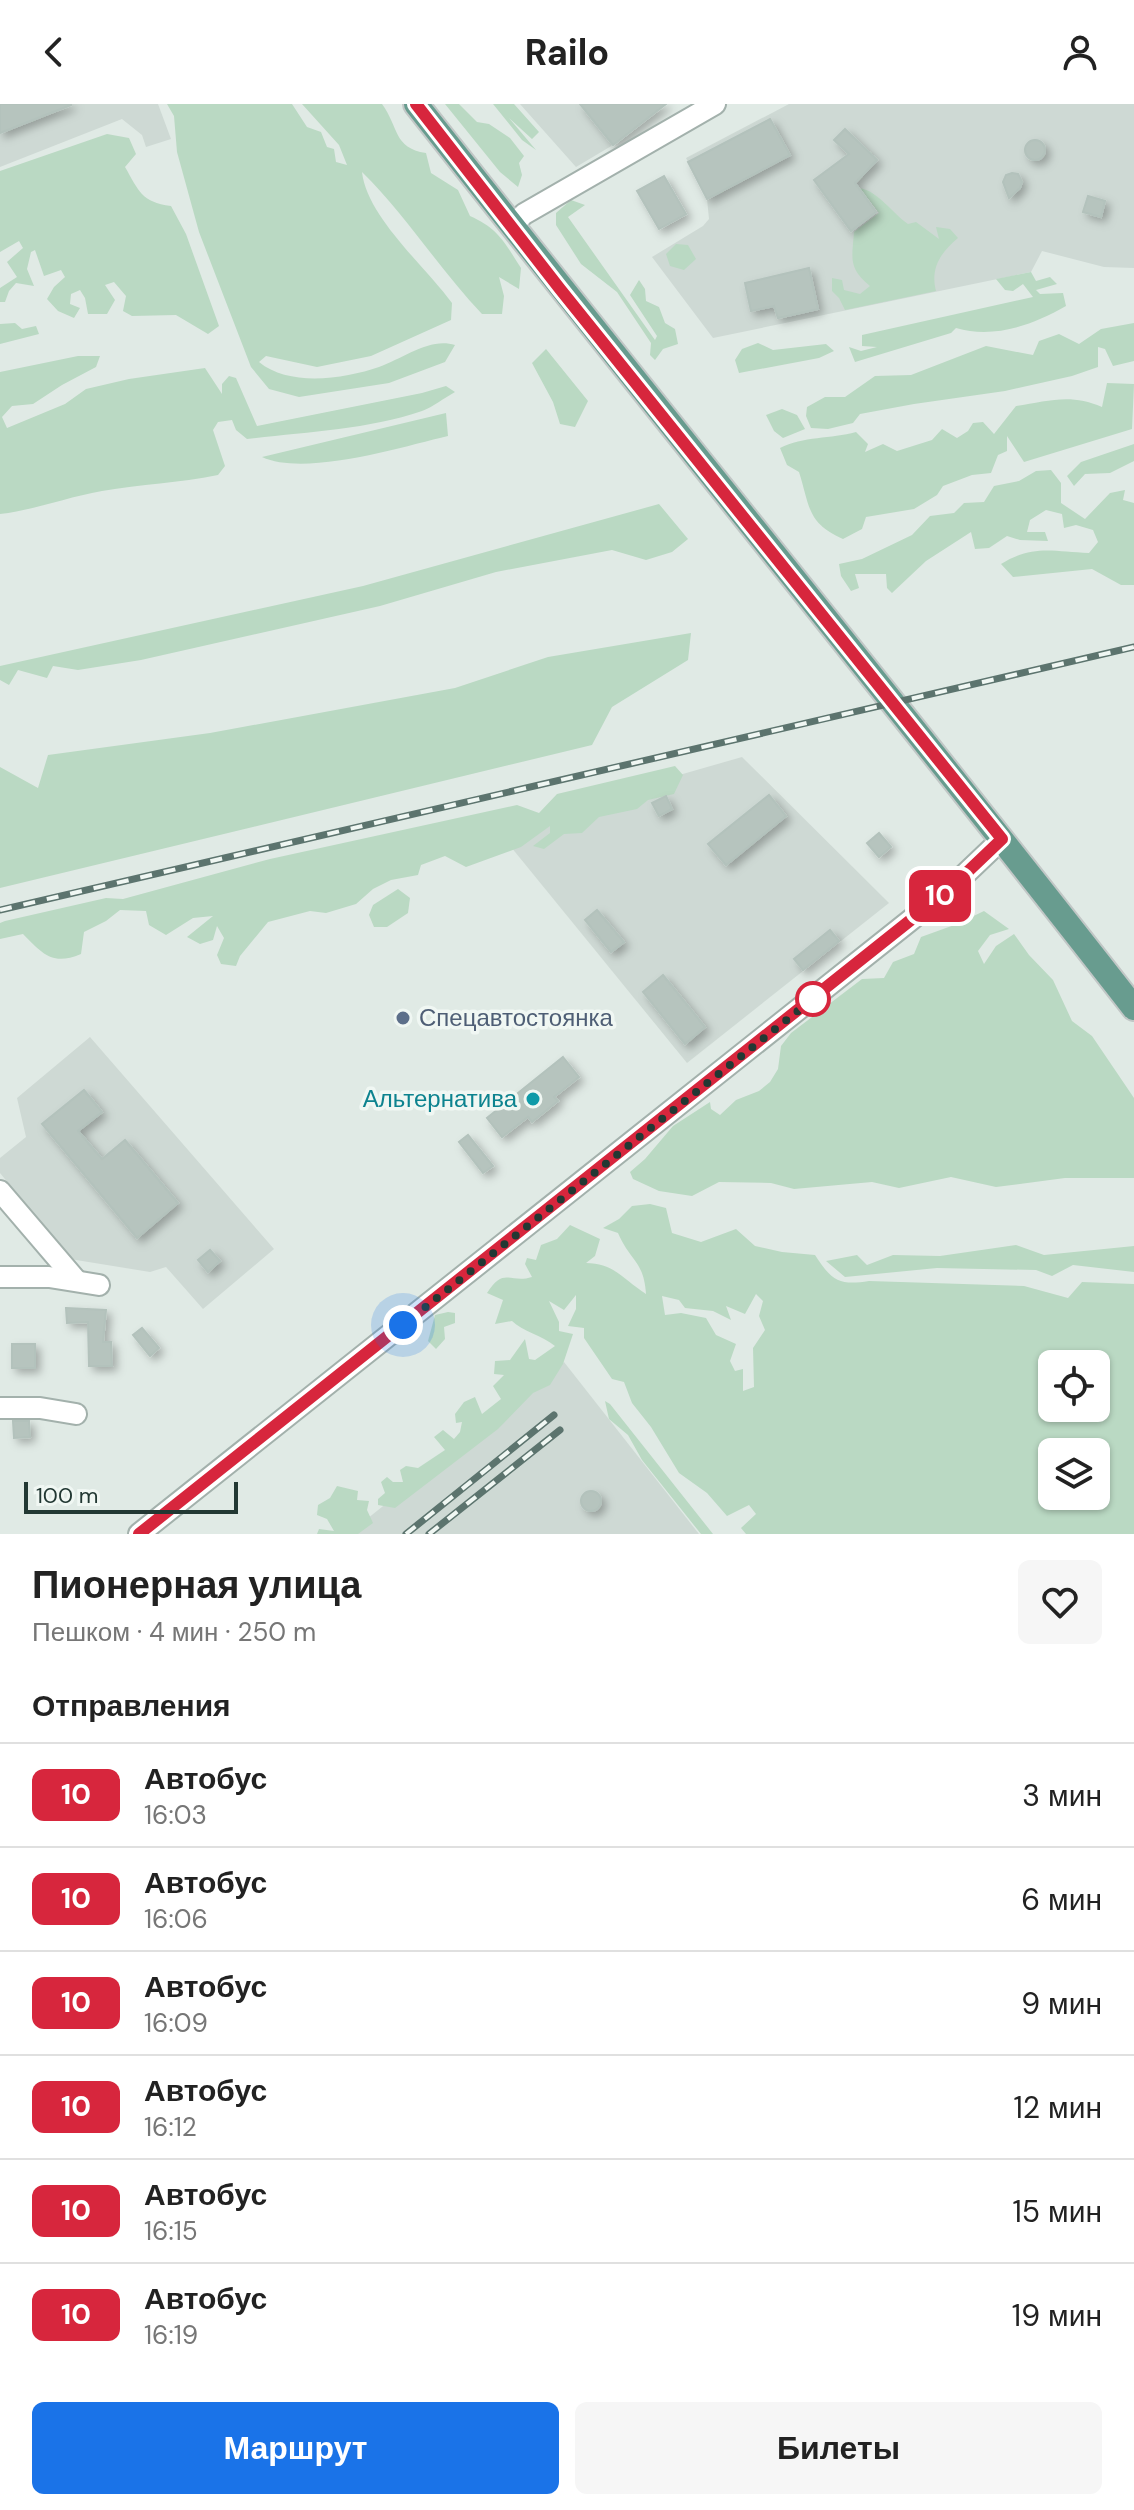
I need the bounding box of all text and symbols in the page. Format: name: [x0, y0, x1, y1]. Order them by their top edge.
text: Railo: [525, 29, 609, 76]
icon: back: [32, 30, 76, 74]
icon: person: [1058, 30, 1102, 74]
line badge: 10: [904, 870, 976, 922]
text: 10: [925, 877, 955, 914]
unlabelled marker: [796, 982, 830, 1016]
place label: Спецавтостоянка: [419, 1002, 613, 1033]
marker: Спецавтостоянка: [394, 1009, 412, 1027]
place label: Альтернатива: [363, 1083, 518, 1114]
marker: Альтернатива: [524, 1090, 542, 1108]
your location: [383, 1305, 423, 1345]
map controls: [1038, 1350, 1110, 1510]
button: locate: [1038, 1350, 1110, 1422]
button: layers: [1038, 1438, 1110, 1510]
scale bar: [24, 1478, 238, 1514]
text: 100 m: [36, 1481, 98, 1510]
text: Пионерная улица: [32, 1560, 361, 1610]
button: heart: [1018, 1560, 1102, 1644]
text: Пешком · 4 мин · 250 m: [32, 1615, 316, 1649]
text: Отправления: [32, 1686, 231, 1725]
text: Автобус: [144, 1759, 267, 1798]
text: 10: [61, 1776, 91, 1813]
text: 3 мин: [1022, 1776, 1102, 1815]
text: 16:03: [144, 1798, 207, 1832]
text: Автобус: [144, 1863, 267, 1902]
text: 10: [61, 1880, 91, 1917]
text: 6 мин: [1021, 1880, 1102, 1919]
text: 16:06: [144, 1902, 208, 1936]
text: Автобус: [144, 1967, 267, 2006]
text: 10: [61, 1984, 91, 2021]
text: 9 мин: [1021, 1984, 1102, 2023]
text: 16:09: [144, 2006, 208, 2040]
text: Автобус: [144, 2071, 267, 2110]
text: 10: [61, 2088, 91, 2125]
text: 12 мин: [1013, 2088, 1102, 2127]
text: 16:12: [144, 2110, 197, 2144]
text: Автобус: [144, 2175, 267, 2214]
text: 10: [61, 2192, 91, 2229]
text: 15 мин: [1012, 2192, 1102, 2231]
text: 16:15: [144, 2214, 198, 2248]
text: Автобус: [144, 2279, 267, 2318]
text: 10: [61, 2296, 91, 2333]
text: 19 мин: [1012, 2296, 1102, 2335]
text: 16:19: [144, 2318, 198, 2352]
button: Маршрут: [32, 2402, 559, 2494]
button: Билеты: [575, 2402, 1102, 2494]

